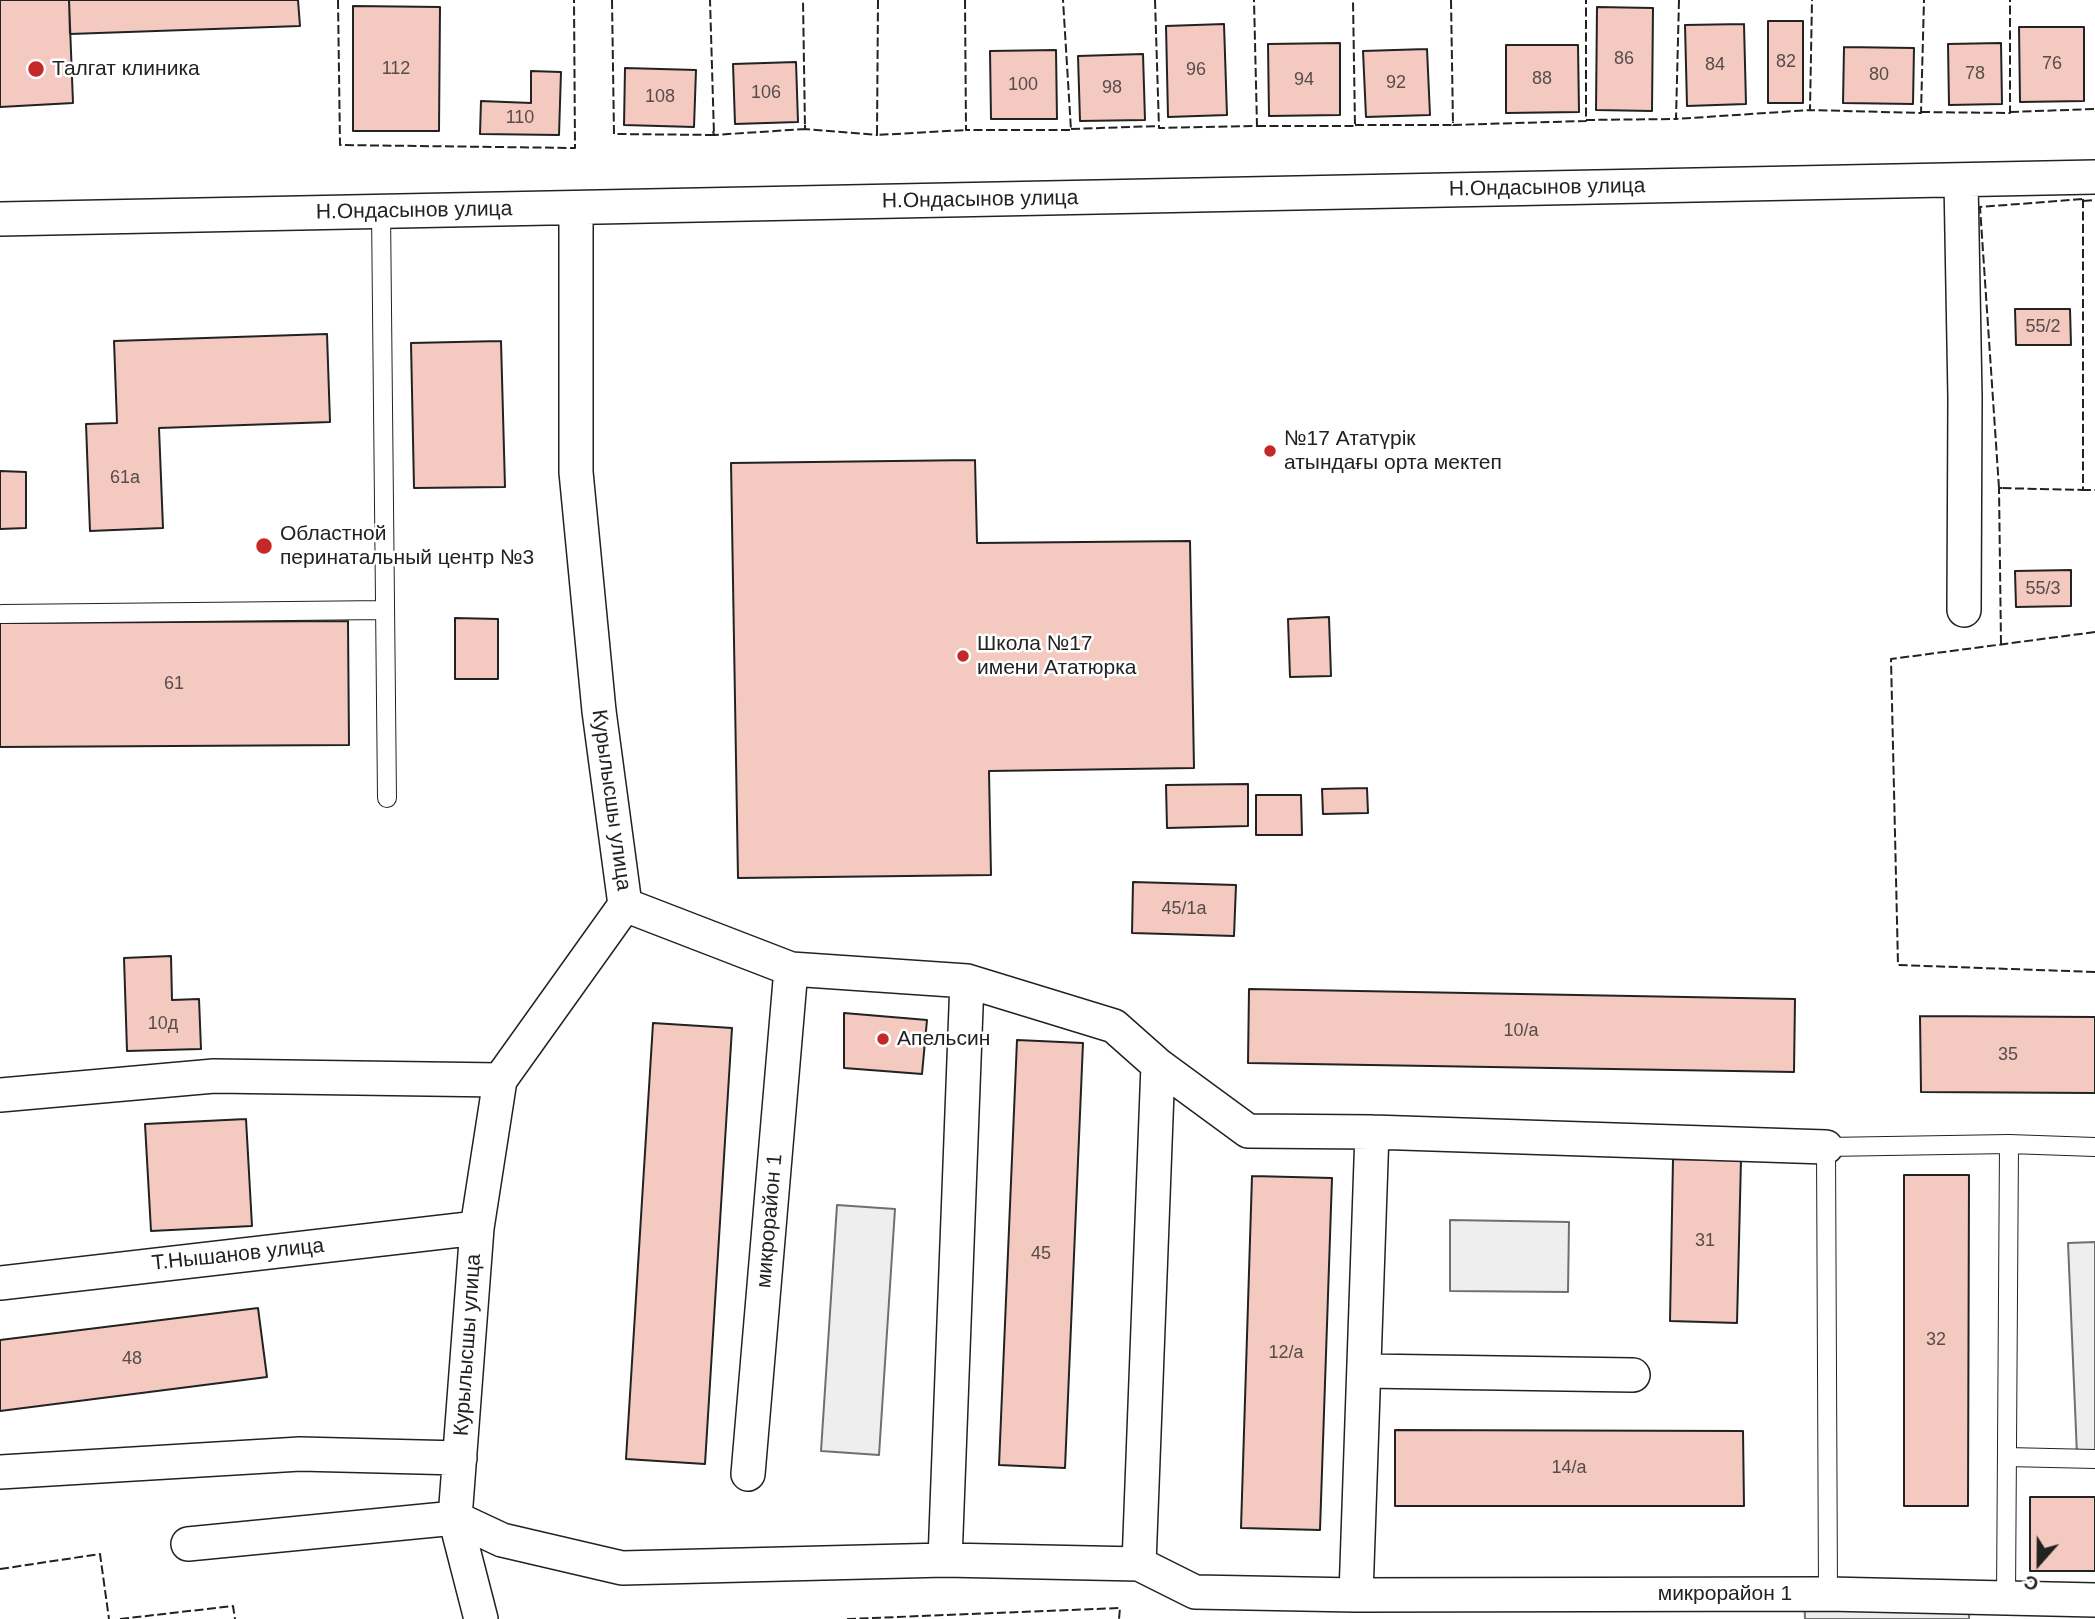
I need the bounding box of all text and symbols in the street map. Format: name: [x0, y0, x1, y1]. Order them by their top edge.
house number: 86: [1614, 48, 1634, 70]
house number: 82: [1776, 51, 1796, 73]
house number: 76: [2042, 53, 2062, 75]
house number: 84: [1705, 54, 1725, 76]
place label: Талгат клиника: [52, 56, 200, 82]
house number: 112: [382, 58, 410, 80]
marker: Талгат клиника: [26, 59, 46, 79]
house number: 96: [1186, 59, 1206, 81]
house number: 78: [1965, 63, 1985, 85]
house number: 80: [1869, 64, 1889, 86]
house number: 88: [1532, 68, 1552, 90]
house number: 94: [1294, 69, 1314, 91]
house number: 92: [1386, 72, 1406, 94]
house number: 100: [1008, 74, 1038, 96]
house number: 98: [1102, 77, 1122, 99]
house number: 106: [751, 82, 781, 104]
house number: 108: [645, 86, 675, 108]
house number: 110: [506, 107, 534, 129]
street label: Н.Ондасынов улица: [1449, 174, 1645, 202]
street label: Н.Ондасынов улица: [882, 186, 1078, 214]
street label: Н.Ондасынов улица: [316, 197, 512, 225]
house number: 55/2: [2025, 316, 2061, 338]
place label: №17 Ататүрік атындағы орта мектеп: [1284, 426, 1502, 476]
marker: №17 Ататүрік атындағы орта мектеп: [1262, 443, 1278, 459]
house number: 61а: [110, 467, 140, 489]
place label: Областной перинатальный центр №3: [280, 521, 534, 571]
marker: Областной перинатальный центр №3: [254, 536, 274, 556]
house number: 55/3: [2025, 578, 2061, 600]
place label: Школа №17 имени Ататюрка: [977, 631, 1137, 681]
marker: Школа №17 имени Ататюрка: [955, 648, 971, 664]
house number: 61: [164, 673, 184, 695]
street label: Курылысшы улица: [586, 708, 636, 892]
house number: 45/1а: [1161, 898, 1207, 920]
house number: 10д: [148, 1013, 178, 1035]
house number: 10/а: [1503, 1020, 1539, 1042]
place label: Апельсин: [897, 1026, 990, 1052]
marker: Апельсин: [875, 1031, 891, 1047]
house number: 35: [1998, 1044, 2018, 1066]
street label: микрорайон 1: [752, 1153, 788, 1289]
house number: 31: [1695, 1230, 1715, 1252]
street label: Т.Нышанов улица: [151, 1233, 325, 1277]
house number: 45: [1031, 1243, 1051, 1265]
street label: Курылысшы улица: [449, 1253, 487, 1437]
house number: 32: [1926, 1329, 1946, 1351]
house number: 12/а: [1268, 1342, 1304, 1364]
house number: 48: [122, 1348, 142, 1370]
house number: 14/а: [1551, 1457, 1587, 1479]
north arrow: [2004, 1528, 2074, 1598]
text: С: [2021, 1571, 2041, 1595]
street label: микрорайон 1: [1658, 1581, 1792, 1607]

